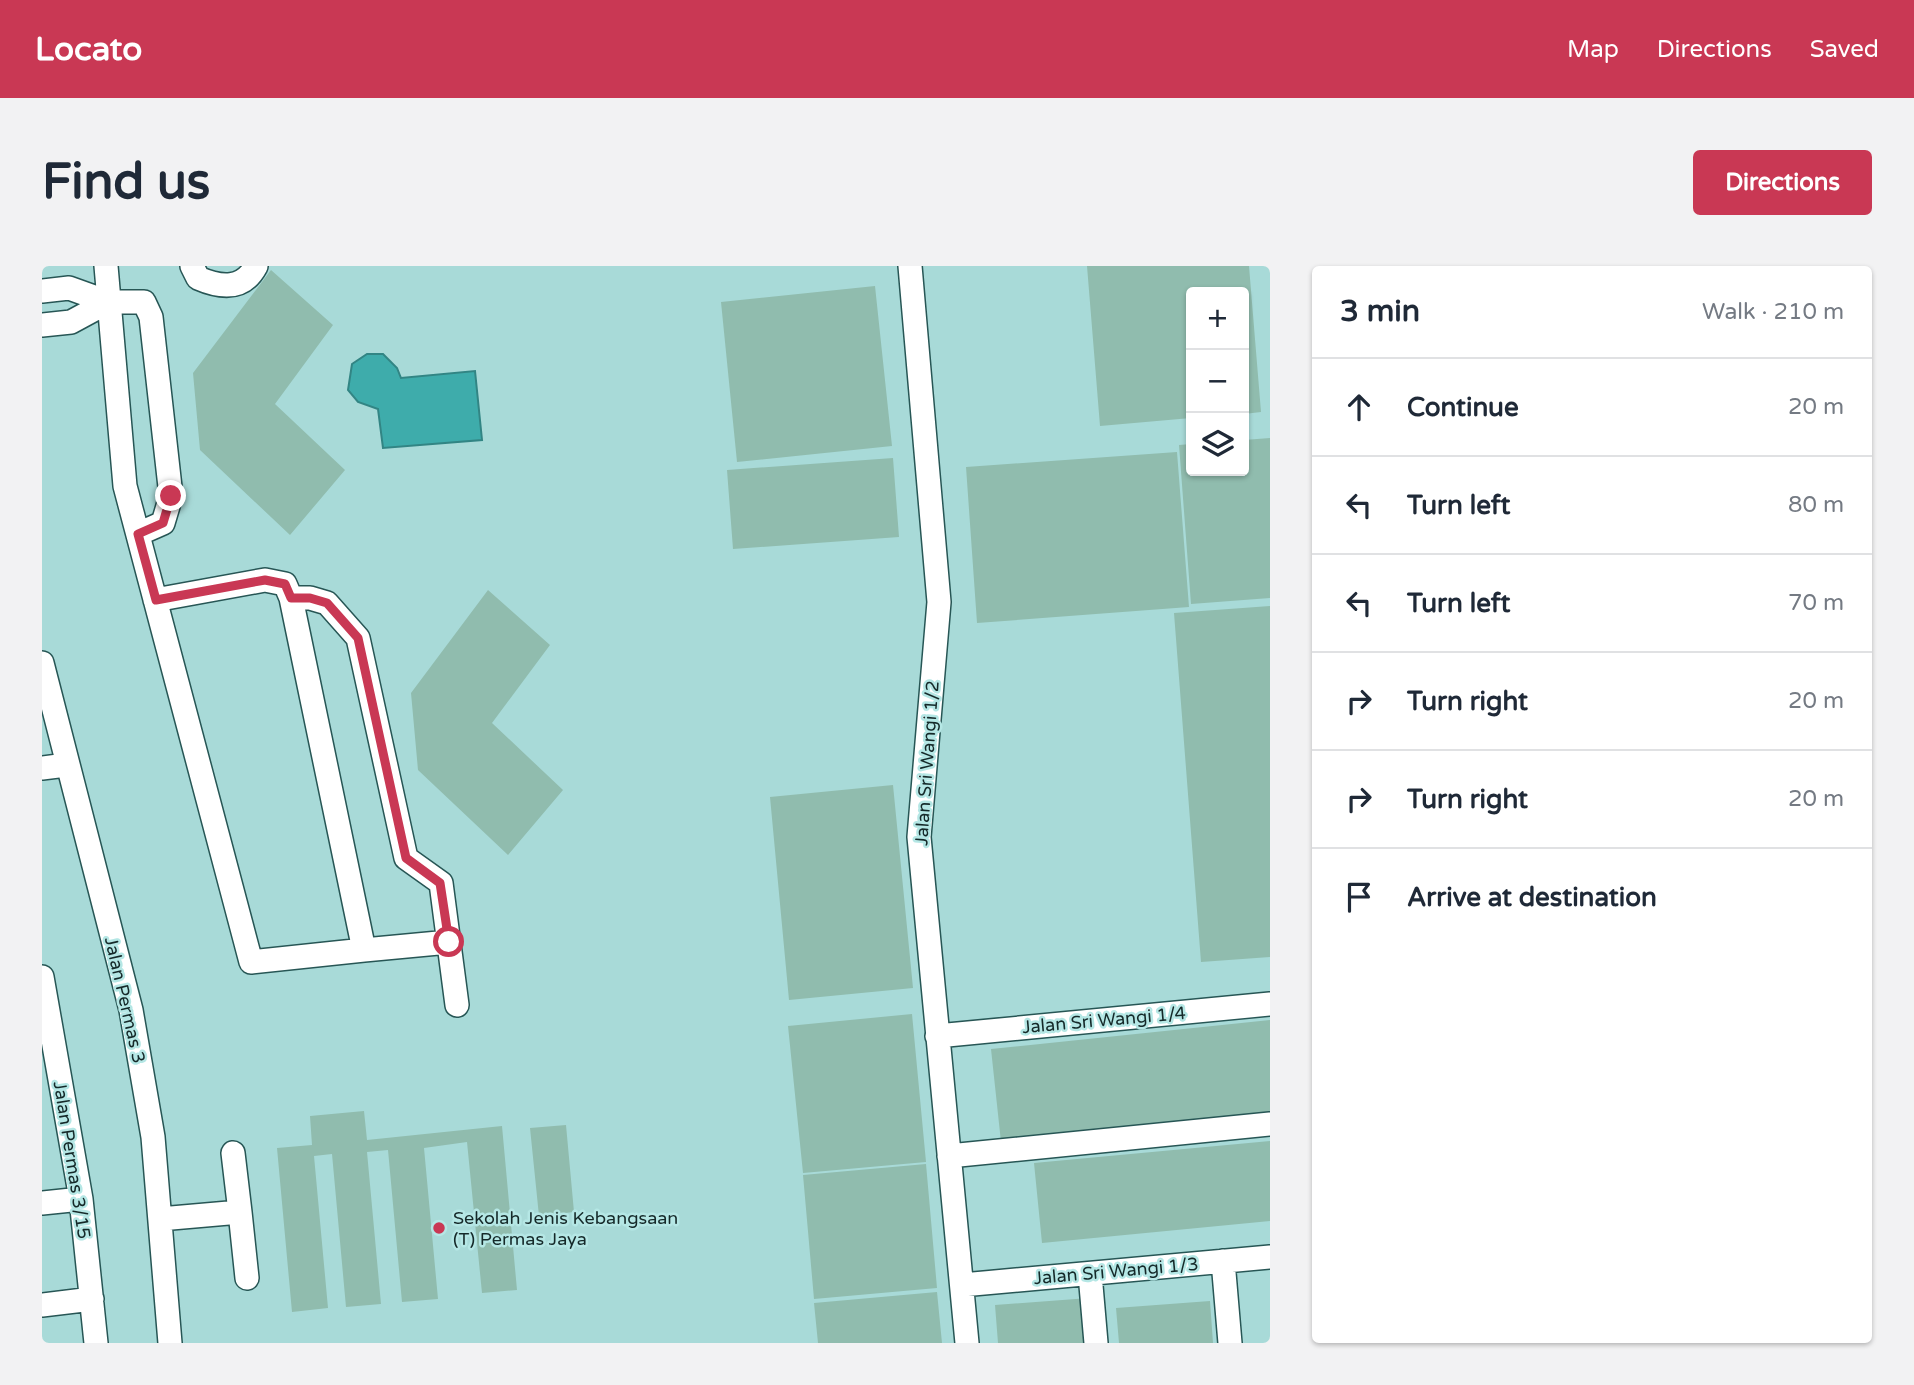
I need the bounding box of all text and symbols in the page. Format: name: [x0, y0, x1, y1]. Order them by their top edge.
text: Locato: [35, 30, 142, 69]
text: Map: [1567, 35, 1619, 64]
text: Directions: [1657, 35, 1772, 64]
text: Saved: [1810, 35, 1879, 64]
button: Directions: [1693, 150, 1872, 215]
text: Find us: [42, 153, 210, 212]
map controls: [1186, 287, 1249, 476]
button: +: [1186, 287, 1249, 350]
text: 3 min: [1340, 293, 1420, 330]
text: Walk · 210 m: [1702, 298, 1844, 326]
button: −: [1186, 350, 1249, 413]
icon: ahead: [1340, 388, 1378, 426]
text: Continue: [1407, 392, 1519, 423]
text: 20 m: [1788, 393, 1844, 421]
button: layers: [1186, 413, 1249, 476]
route end: [155, 480, 186, 511]
icon: left: [1340, 486, 1378, 524]
text: Turn left: [1407, 490, 1510, 521]
text: 80 m: [1788, 491, 1844, 519]
icon: left: [1340, 584, 1378, 622]
text: Turn left: [1407, 588, 1510, 619]
text: 70 m: [1788, 589, 1844, 617]
street label: Jalan Sri Wangi 1/2: [910, 680, 944, 846]
icon: right: [1340, 682, 1378, 720]
text: Turn right: [1407, 686, 1528, 717]
text: 20 m: [1788, 687, 1844, 715]
icon: right: [1340, 780, 1378, 818]
text: Turn right: [1407, 784, 1528, 815]
text: 20 m: [1788, 785, 1844, 813]
icon: arrive: [1340, 878, 1378, 916]
text: Arrive at destination: [1407, 882, 1657, 913]
route start: [433, 926, 464, 957]
street label: Jalan Permas 3: [100, 935, 150, 1065]
street label: Jalan Sri Wangi 1/4: [1021, 1002, 1187, 1038]
street label: Jalan Permas 3/15: [49, 1080, 95, 1240]
place label: Sekolah Jenis Kebangsaan (T) Permas Jaya: [453, 1207, 678, 1250]
marker: Sekolah Jenis Kebangsaan (T) Permas Jaya: [431, 1220, 447, 1236]
street label: Jalan Sri Wangi 1/3: [1033, 1253, 1199, 1289]

